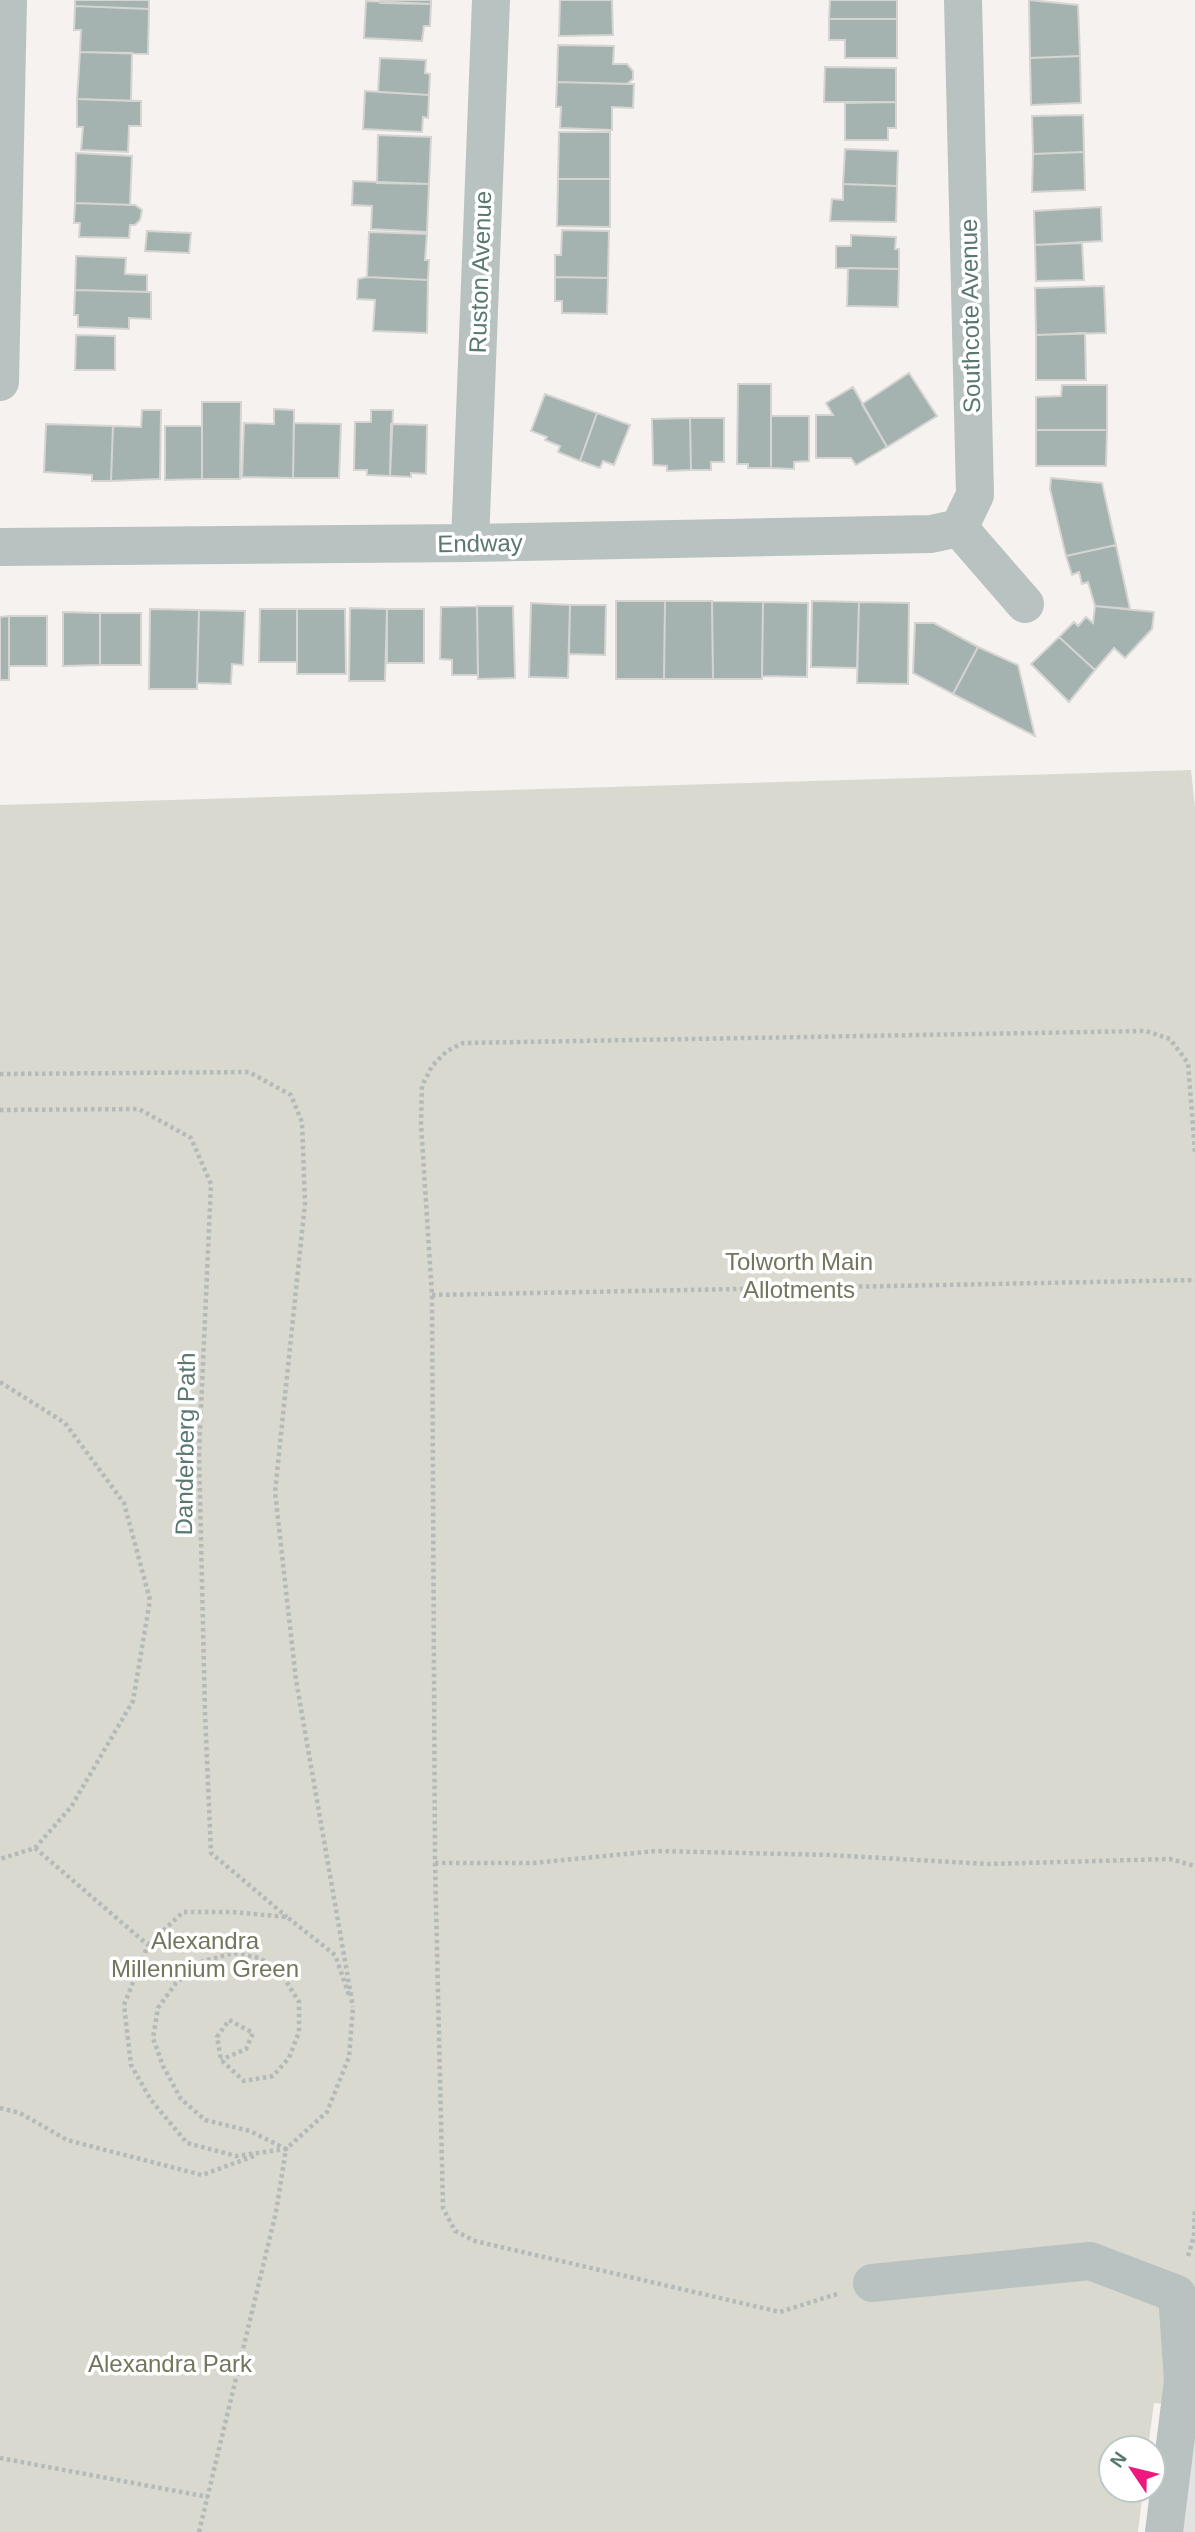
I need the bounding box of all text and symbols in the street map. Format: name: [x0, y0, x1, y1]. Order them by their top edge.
street label: Ruston Avenue: [464, 190, 496, 354]
street label: Southcote Avenue: [955, 219, 985, 413]
street label: Endway: [437, 529, 523, 557]
park label: Tolworth Main Allotments: [725, 1248, 873, 1303]
street label: Danderberg Path: [170, 1352, 200, 1536]
park label: Alexandra Millennium Green: [111, 1927, 299, 1982]
park label: Alexandra Park: [88, 2350, 253, 2377]
north arrow: [1097, 2434, 1167, 2504]
text: N: [1106, 2448, 1131, 2471]

